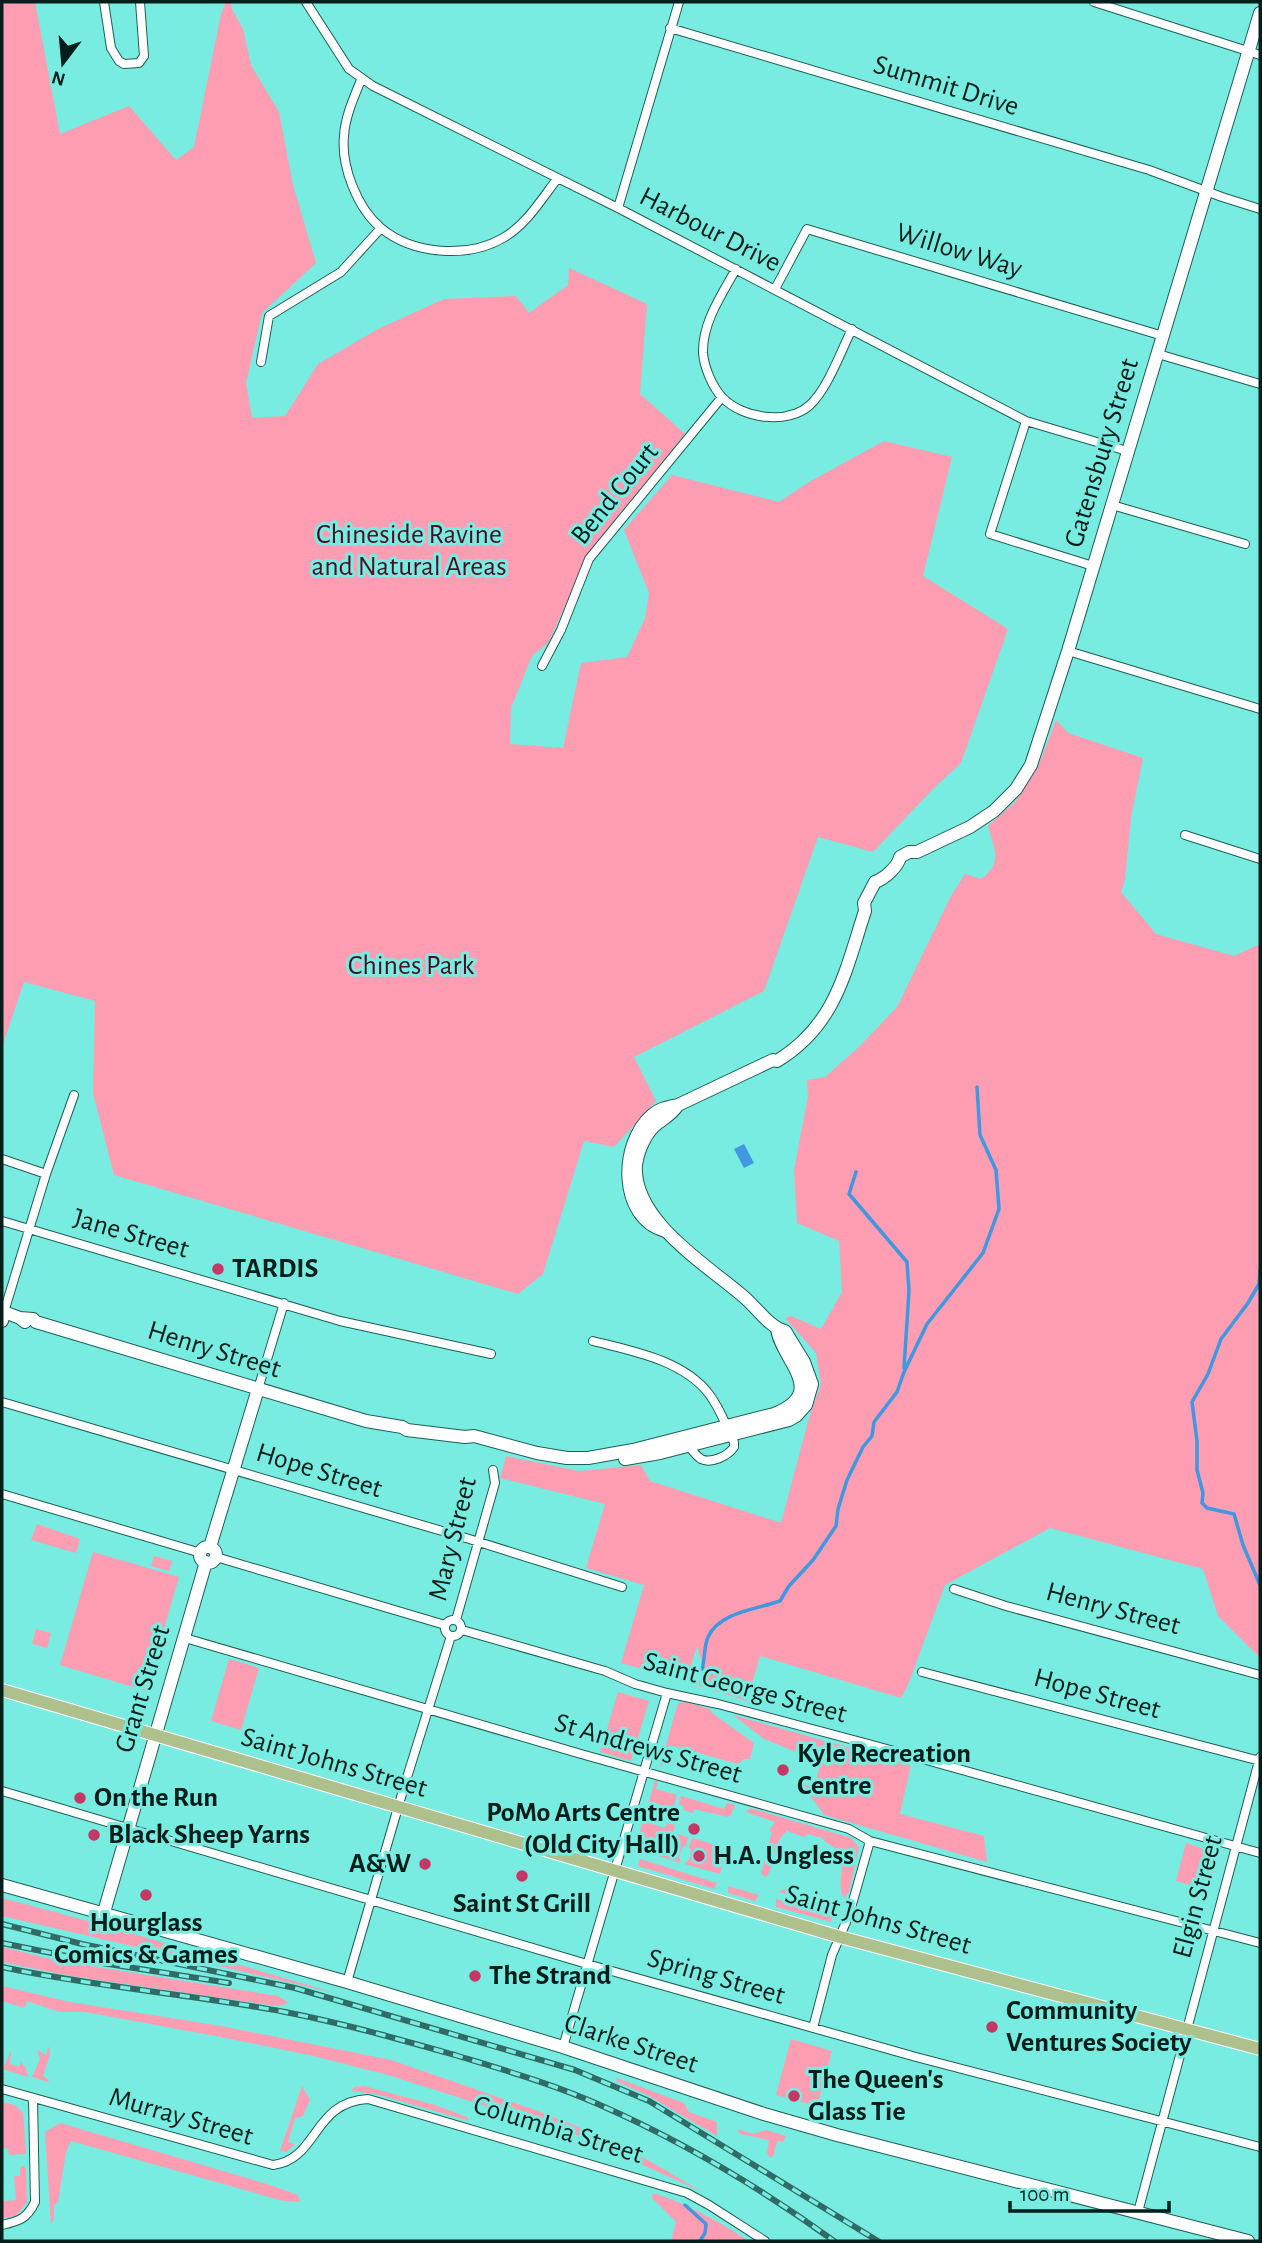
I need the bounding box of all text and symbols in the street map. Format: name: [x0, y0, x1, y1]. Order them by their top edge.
north arrow: [28, 28, 98, 98]
street label: Summit Drive: [870, 51, 1022, 121]
text: N: [50, 67, 68, 89]
street label: Harbour Drive: [635, 182, 785, 278]
street label: Willow Way: [893, 219, 1026, 283]
street label: Gatensbury Street: [1060, 355, 1144, 551]
street label: Bend Court: [566, 438, 664, 550]
park label: Chineside Ravine and Natural Areas: [311, 521, 507, 581]
park label: Chines Park: [348, 952, 475, 980]
street label: Jane Street: [70, 1204, 192, 1264]
place label: TARDIS: [232, 1255, 318, 1283]
marker: TARDIS: [210, 1261, 226, 1277]
street label: Henry Street: [144, 1317, 284, 1384]
street label: Hope Street: [253, 1439, 385, 1503]
street label: Mary Street: [424, 1474, 482, 1604]
street label: Henry Street: [1043, 1578, 1183, 1640]
street label: Grant Street: [110, 1622, 176, 1756]
street label: Saint George Street: [640, 1647, 850, 1729]
street label: Hope Street: [1031, 1664, 1163, 1724]
street label: St Andrews Street: [551, 1709, 745, 1789]
street label: Saint Johns Street: [238, 1723, 430, 1803]
place label: Kyle Recreation Centre: [797, 1740, 971, 1800]
marker: Kyle Recreation Centre: [775, 1762, 791, 1778]
place label: On the Run: [94, 1784, 218, 1812]
marker: On the Run: [72, 1790, 88, 1806]
place label: PoMo Arts Centre (Old City Hall): [486, 1799, 680, 1859]
place label: Black Sheep Yarns: [108, 1821, 310, 1849]
marker: PoMo Arts Centre (Old City Hall): [686, 1821, 702, 1837]
marker: Black Sheep Yarns: [86, 1827, 102, 1843]
street label: Elgin Street: [1168, 1833, 1228, 1961]
place label: H.A. Ungless: [713, 1842, 854, 1870]
marker: H.A. Ungless: [691, 1848, 707, 1864]
place label: A&W: [349, 1850, 412, 1878]
marker: A&W: [417, 1856, 433, 1872]
marker: Saint St Grill: [514, 1868, 530, 1884]
street label: Saint Johns Street: [782, 1880, 974, 1960]
marker: Hourglass Comics & Games: [138, 1887, 154, 1903]
place label: Saint St Grill: [453, 1890, 591, 1918]
place label: Hourglass Comics & Games: [54, 1909, 238, 1969]
street label: Spring Street: [644, 1944, 788, 2010]
place label: The Strand: [489, 1962, 612, 1990]
marker: The Strand: [467, 1968, 483, 1984]
place label: Community Ventures Society: [1006, 1997, 1192, 2057]
street label: Clarke Street: [561, 2009, 701, 2079]
marker: Community Ventures Society: [984, 2019, 1000, 2035]
place label: The Queen's Glass Tie: [808, 2066, 944, 2126]
street label: Murray Street: [106, 2083, 256, 2151]
marker: The Queen's Glass Tie: [786, 2088, 802, 2104]
street label: Columbia Street: [470, 2091, 646, 2169]
scale bar: [1010, 2170, 1169, 2214]
text: 100 m: [1020, 2184, 1070, 2205]

